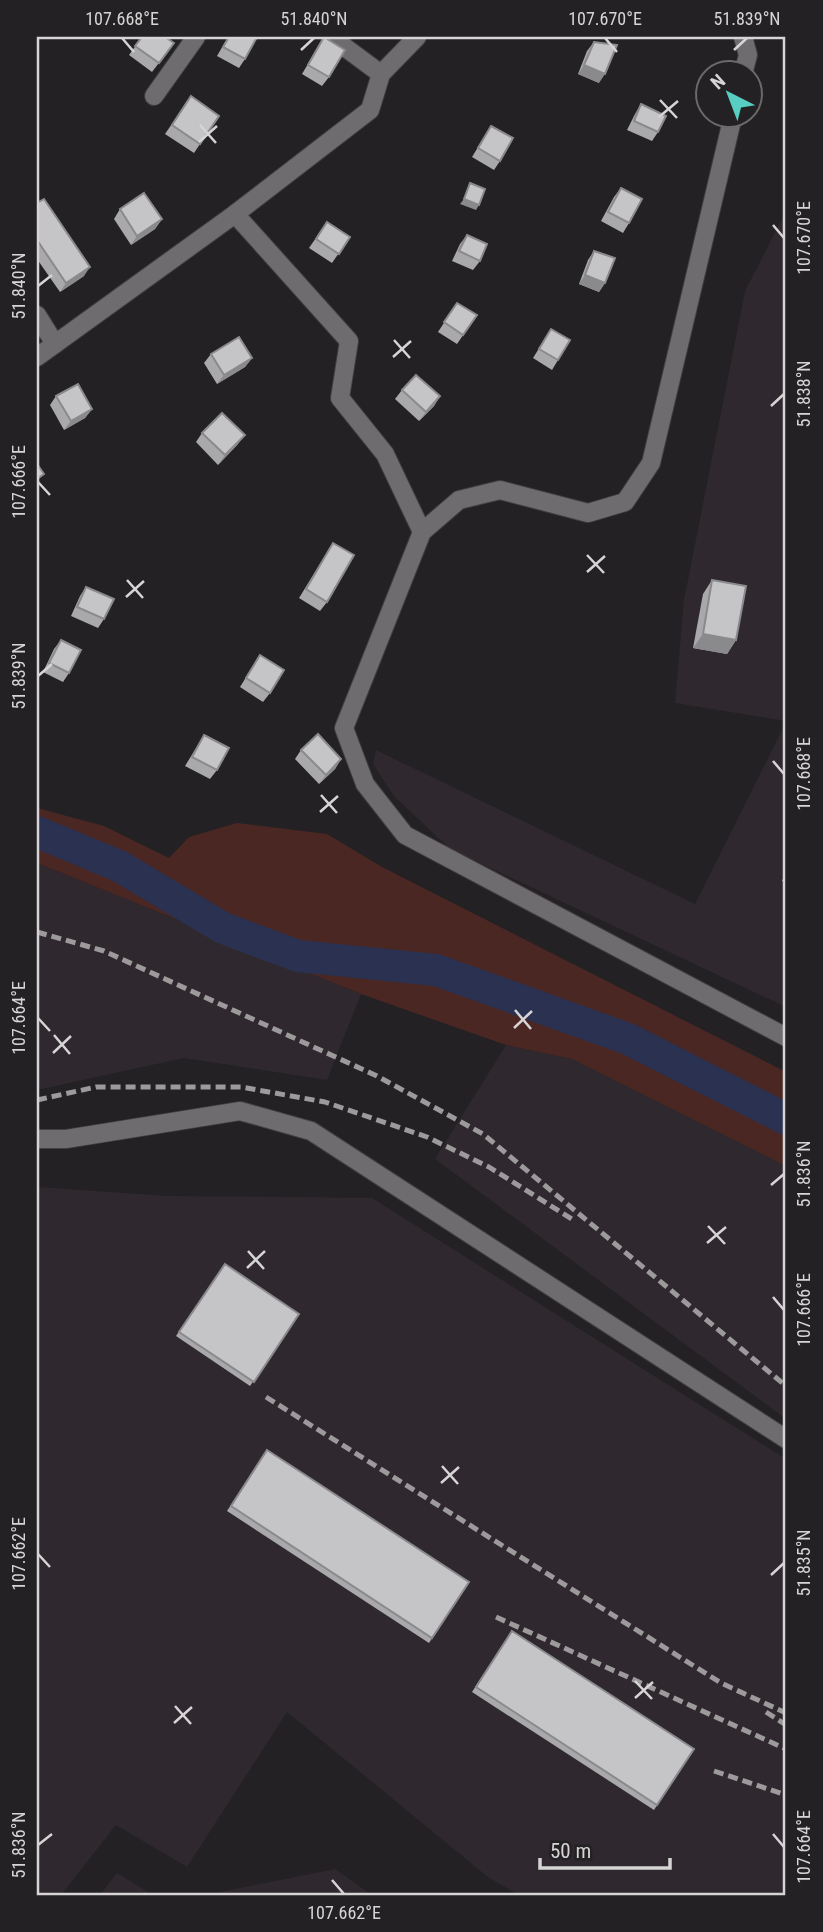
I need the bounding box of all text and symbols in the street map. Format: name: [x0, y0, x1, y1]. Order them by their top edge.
text: 107.668°E: [85, 8, 159, 29]
text: 51.840°N: [280, 8, 348, 29]
text: 107.670°E: [568, 8, 642, 29]
text: 51.839°N: [713, 8, 781, 29]
north arrow: [694, 60, 764, 130]
text: N: [706, 69, 730, 94]
text: 107.670°E: [793, 201, 814, 275]
text: 51.840°N: [8, 252, 29, 320]
text: 51.838°N: [793, 360, 814, 428]
text: 107.666°E: [8, 445, 29, 519]
text: 51.839°N: [8, 642, 29, 710]
text: 107.668°E: [793, 737, 814, 811]
text: 107.664°E: [8, 981, 29, 1055]
text: 51.836°N: [793, 1140, 814, 1208]
text: 107.666°E: [793, 1273, 814, 1347]
text: 107.662°E: [8, 1517, 29, 1591]
text: 51.835°N: [793, 1529, 814, 1597]
text: 107.664°E: [793, 1810, 814, 1884]
text: 51.836°N: [8, 1811, 29, 1879]
scale bar: [540, 1827, 669, 1871]
text: 50 m: [550, 1839, 591, 1863]
text: 107.662°E: [307, 1902, 381, 1923]

